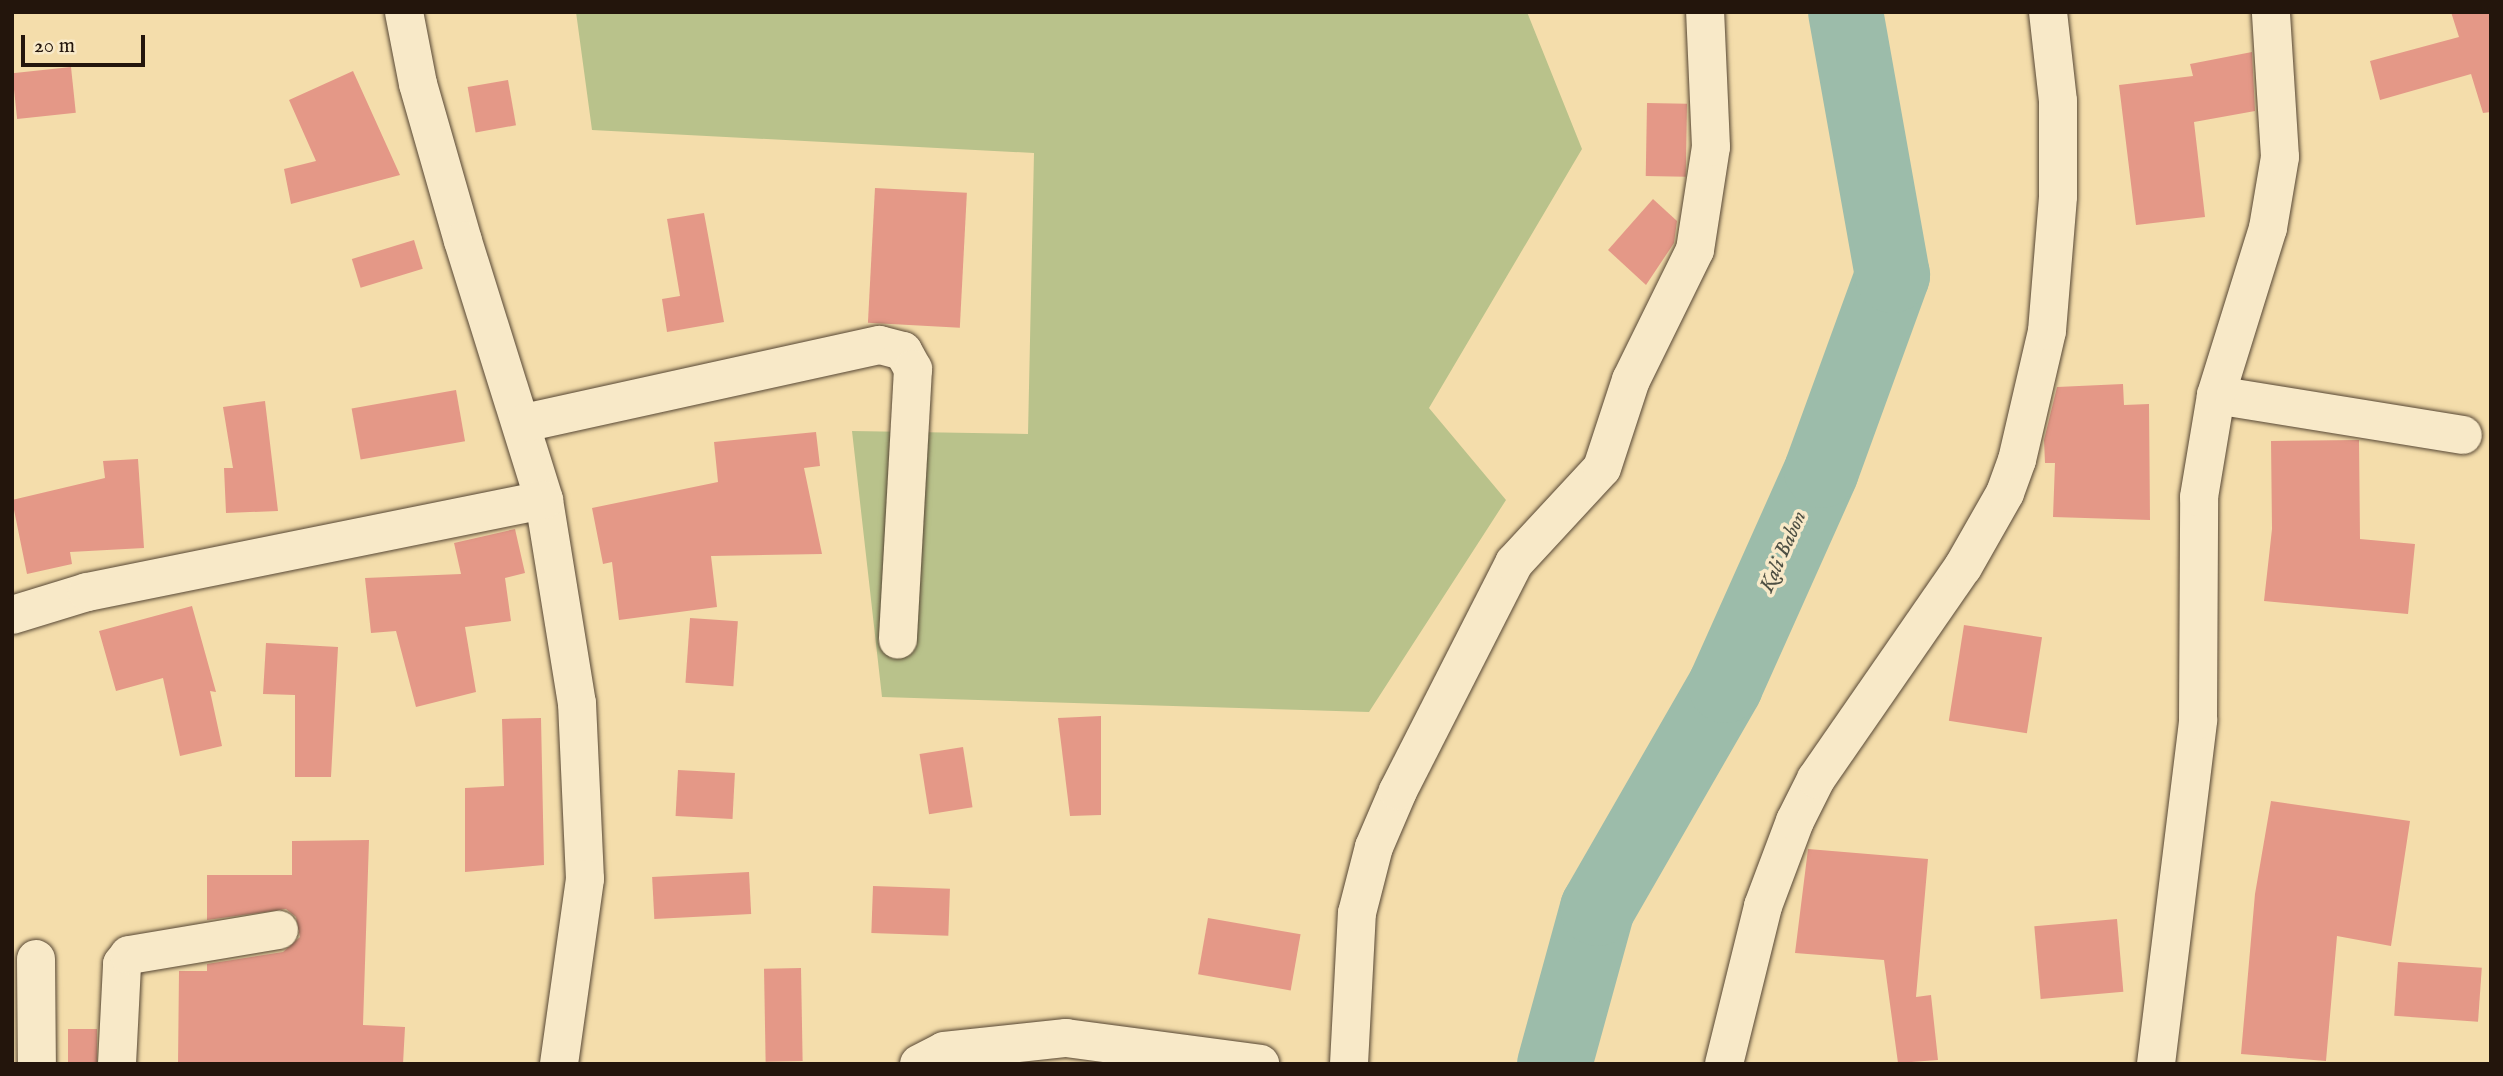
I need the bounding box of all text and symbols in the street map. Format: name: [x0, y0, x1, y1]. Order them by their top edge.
scale bar: [24, 21, 149, 65]
text: 20 m: [34, 33, 75, 60]
water label: Kali Babon: [1755, 507, 1813, 597]

